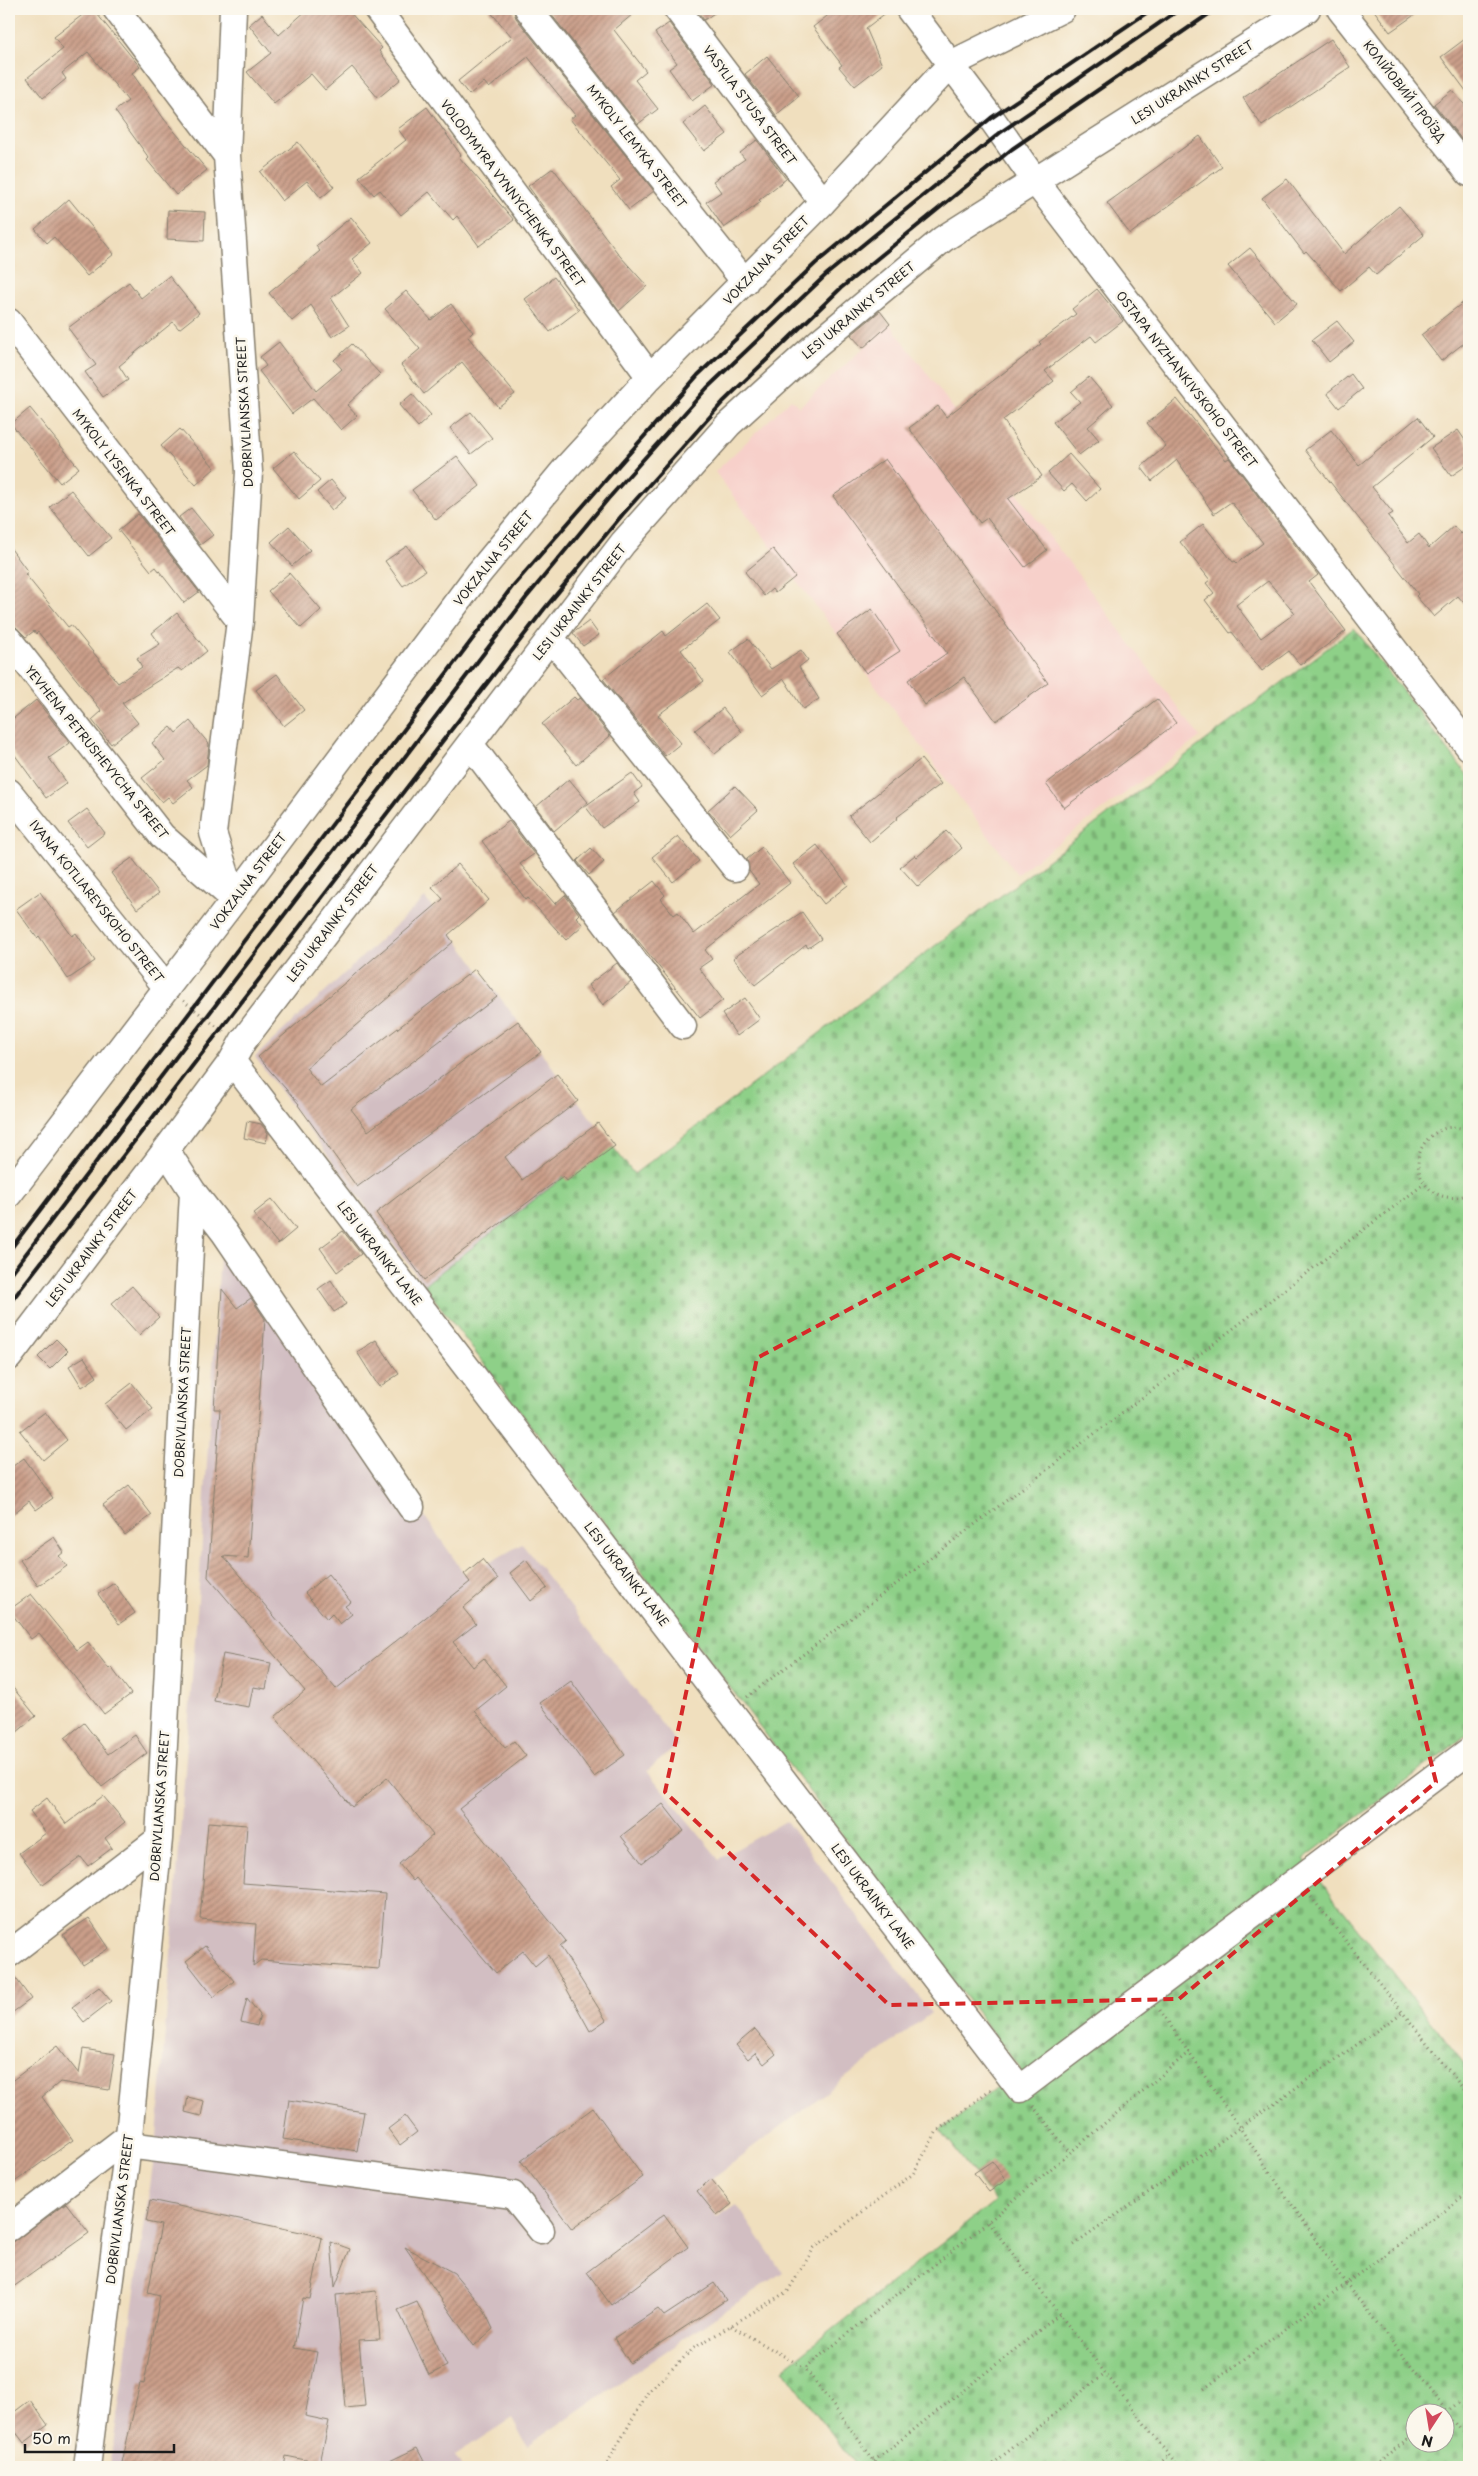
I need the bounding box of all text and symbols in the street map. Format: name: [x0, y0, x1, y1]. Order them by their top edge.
street label: LESI UKRAINKY STREET: [1127, 35, 1257, 128]
street label: КОЛІЙОВИЙ ПРОЇЗД: [1360, 36, 1451, 146]
street label: VASYLIA STUSA STREET: [699, 41, 801, 169]
street label: MYKOLY LEMYKA STREET: [583, 80, 691, 212]
street label: VOLODYMYRA VYNNYCHENKA STREET: [437, 96, 590, 291]
street label: VOKZALNA STREET: [719, 211, 814, 308]
street label: LESI UKRAINKY STREET: [797, 257, 919, 363]
street label: OSTAPA NYZHANKIVSKOHO STREET: [1112, 287, 1262, 472]
street label: DOBRIVLIANSKA STREET: [231, 335, 257, 488]
street label: MYKOLY LYSENKA STREET: [69, 405, 180, 540]
street label: VOKZALNA STREET: [449, 506, 537, 609]
street label: LESI UKRAINKY STREET: [528, 540, 631, 664]
street label: YEVHENA PETRUSHEVYCHA STREET: [21, 661, 173, 843]
street label: IVANA KOTLIAREVSKOHO STREET: [26, 816, 169, 987]
street label: VOKZALNA STREET: [206, 828, 291, 933]
street label: LESI UKRAINKY STREET: [282, 860, 383, 985]
street label: LESI UKRAINKY STREET: [41, 1185, 142, 1310]
street label: LESI UKRAINKY LANE: [333, 1197, 427, 1309]
street label: DOBRIVLIANSKA STREET: [169, 1325, 195, 1478]
street label: LESI UKRAINKY LANE: [580, 1518, 674, 1630]
street label: DOBRIVLIANSKA STREET: [145, 1729, 173, 1882]
street label: LESI UKRAINKY LANE: [827, 1839, 919, 1953]
street label: DOBRIVLIANSKA STREET: [101, 2132, 137, 2285]
north arrow: [1406, 2404, 1456, 2454]
scale bar: [25, 2421, 174, 2453]
text: 50 m: [32, 2426, 71, 2449]
text: N: [1420, 2430, 1435, 2453]

